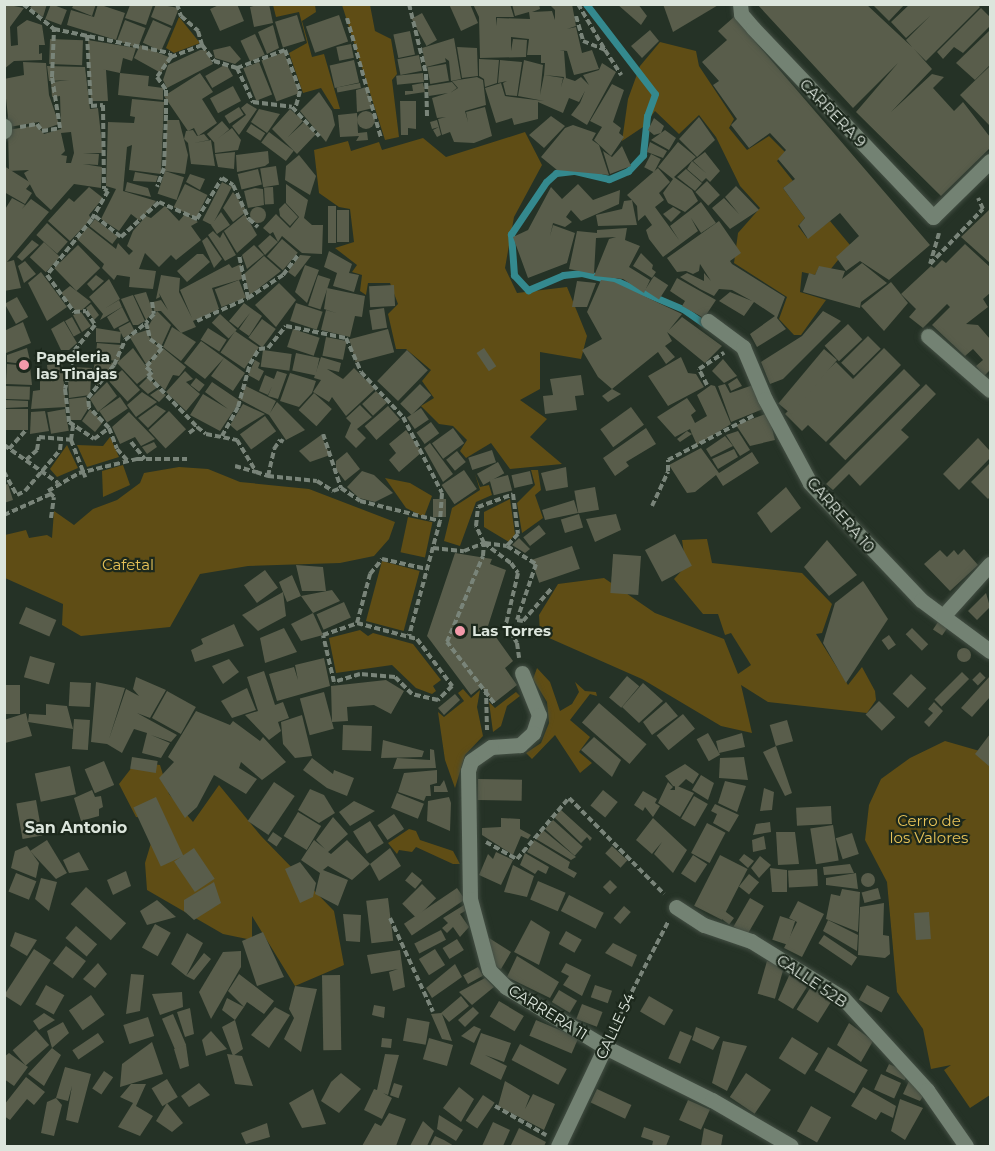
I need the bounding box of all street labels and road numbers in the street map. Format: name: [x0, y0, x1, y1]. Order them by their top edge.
street label: CARRERA 9: [796, 75, 870, 151]
street label: CARRERA 10: [803, 474, 879, 556]
street label: CALLE 52B: [773, 951, 851, 1011]
street label: CARRERA 11: [505, 981, 591, 1043]
street label: CALLE 54: [592, 990, 638, 1062]

